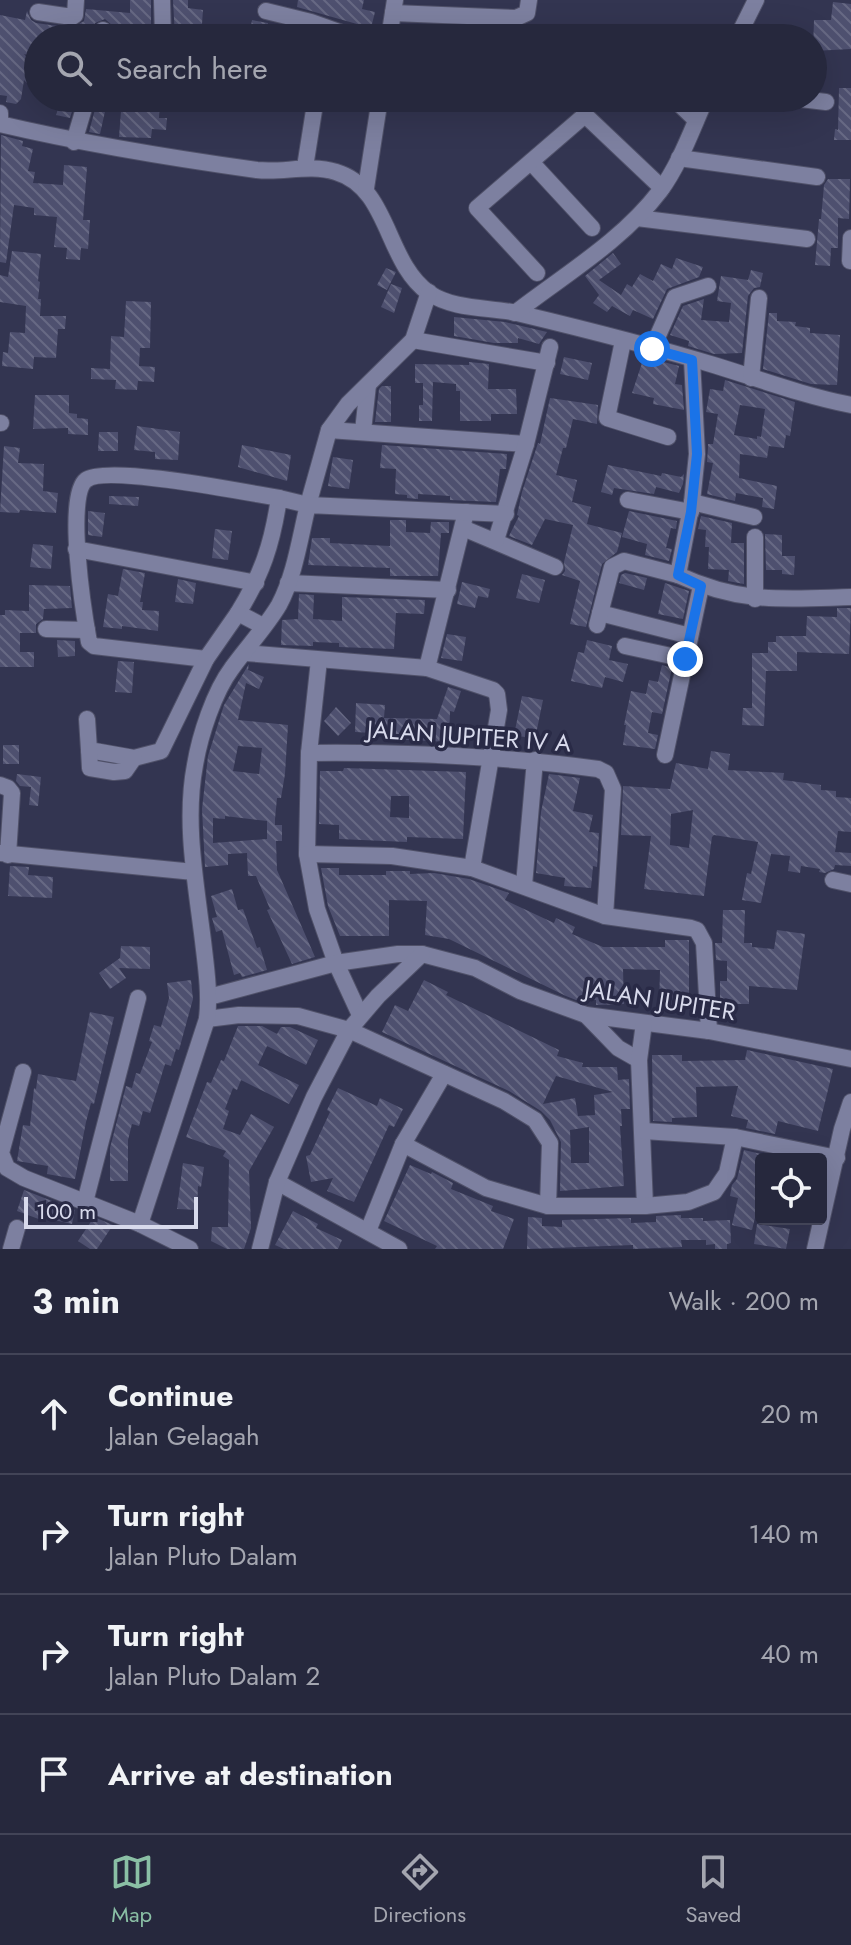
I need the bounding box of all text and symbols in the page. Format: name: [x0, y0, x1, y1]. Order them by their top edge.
search box: [24, 24, 827, 112]
icon: search: [52, 46, 96, 90]
text: Search here: [116, 47, 268, 90]
route start: [634, 331, 670, 367]
route end: [667, 641, 703, 677]
street label: JALAN JUPITER IV A: [363, 711, 572, 761]
street label: JALAN JUPITER: [579, 970, 739, 1029]
map controls: [755, 1153, 827, 1225]
button: locate: [755, 1153, 827, 1225]
scale bar: [24, 1193, 198, 1229]
text: 100 m: [36, 1195, 96, 1227]
text: 3 min: [32, 1277, 120, 1326]
text: Walk · 200 m: [668, 1282, 819, 1320]
text: Continue: [108, 1374, 234, 1417]
icon: ahead: [32, 1392, 76, 1436]
text: 20 m: [761, 1395, 819, 1433]
text: Jalan Gelagah: [108, 1417, 260, 1455]
text: Turn right: [108, 1494, 244, 1537]
icon: right: [32, 1512, 76, 1556]
text: 140 m: [748, 1515, 819, 1553]
text: Jalan Pluto Dalam: [108, 1537, 298, 1575]
text: Turn right: [108, 1614, 244, 1657]
icon: right: [32, 1632, 76, 1676]
text: 40 m: [760, 1635, 819, 1673]
text: Jalan Pluto Dalam 2: [108, 1657, 320, 1695]
icon: arrive: [32, 1752, 76, 1796]
text: Arrive at destination: [108, 1753, 393, 1796]
tab: Map: [110, 1850, 154, 1930]
tab: Directions: [373, 1850, 466, 1930]
tab: Saved: [686, 1850, 741, 1930]

